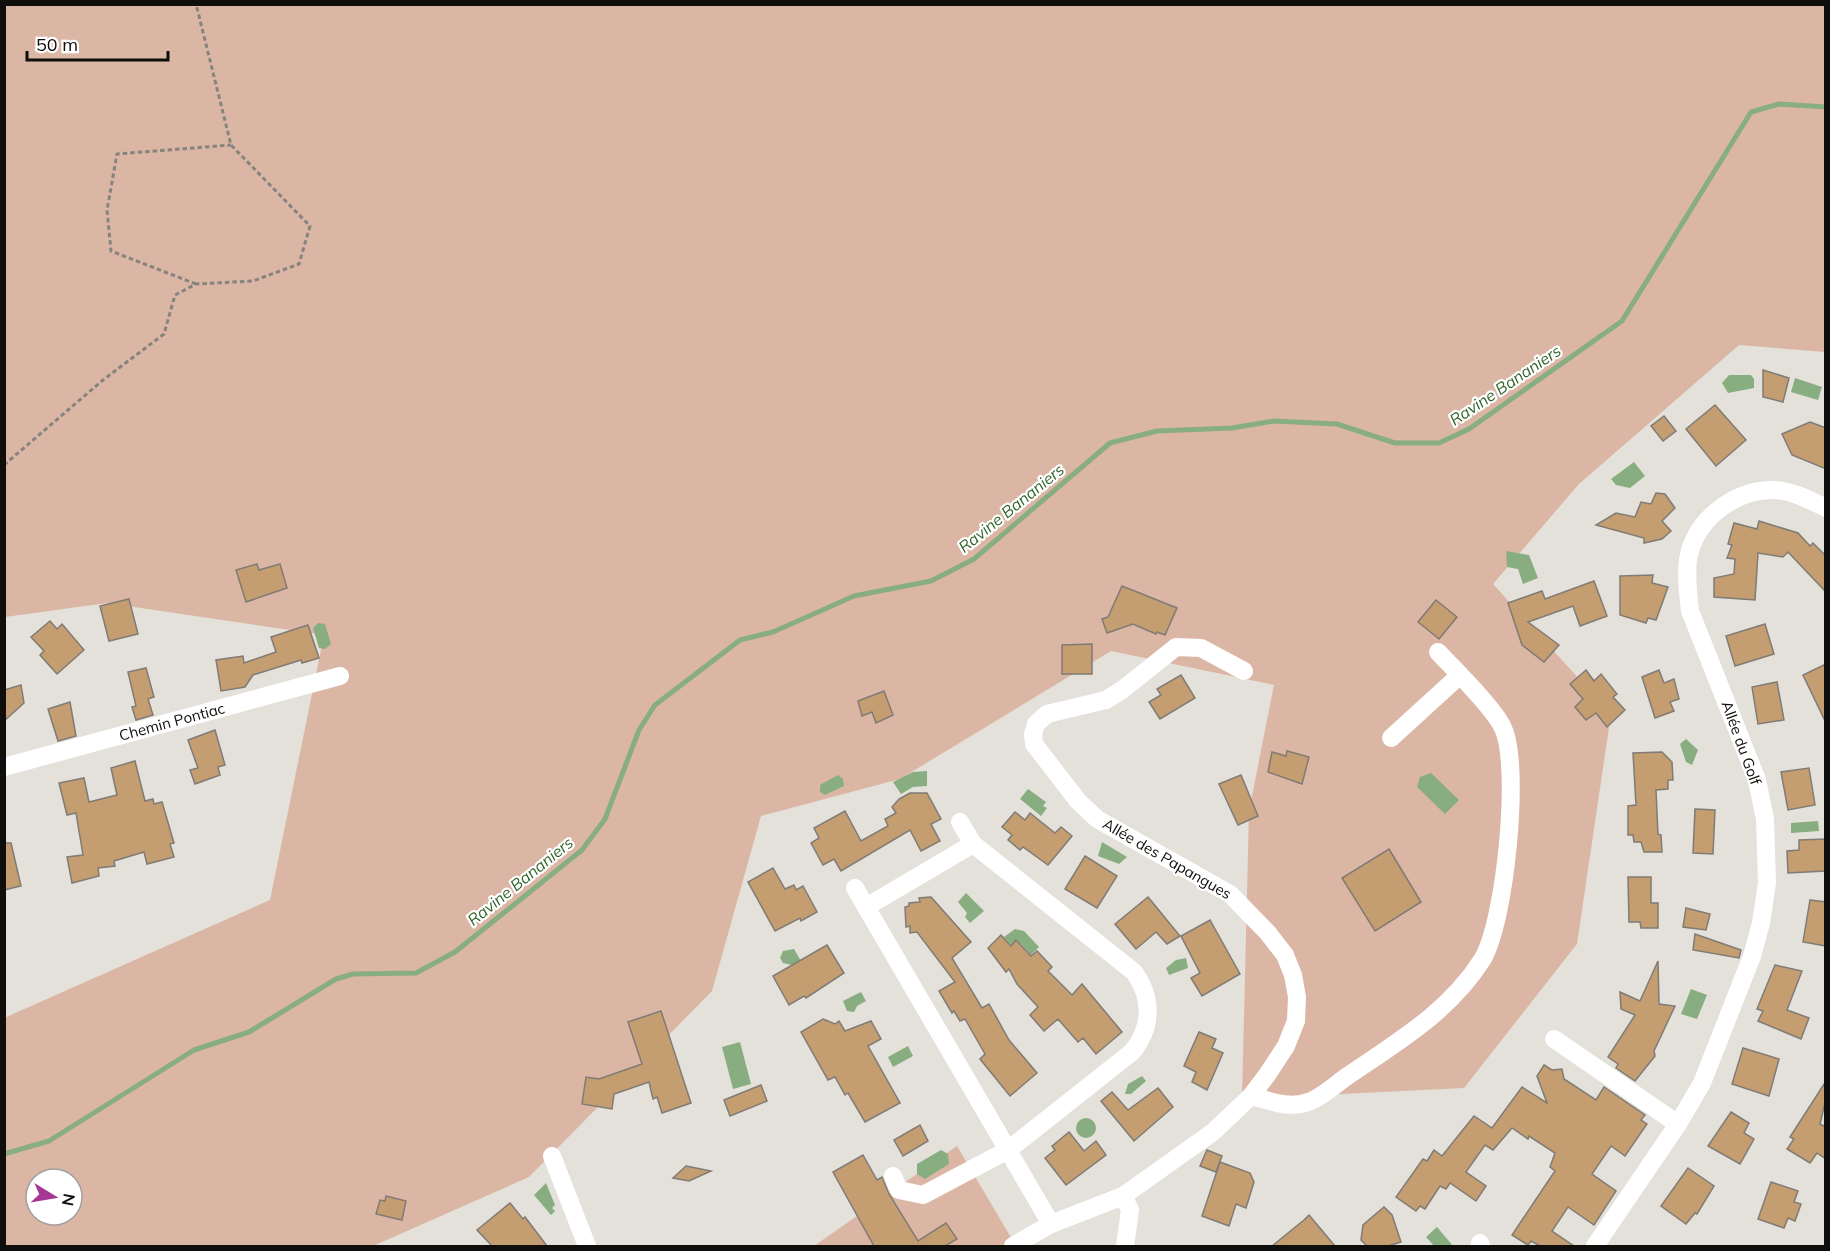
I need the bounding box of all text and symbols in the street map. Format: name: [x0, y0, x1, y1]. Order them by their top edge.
scale bar: [27, 24, 168, 62]
text: 50 m: [36, 33, 78, 56]
water label: Ravine Bananiers: [1445, 340, 1565, 430]
water label: Ravine Bananiers: [954, 459, 1068, 557]
street label: Chemin Pontiac: [117, 698, 227, 745]
street label: Allée du Golf: [1717, 698, 1766, 788]
street label: Allée des Papangues: [1100, 814, 1235, 903]
water label: Ravine Bananiers: [463, 832, 577, 930]
north arrow: [24, 1167, 84, 1227]
text: N: [58, 1192, 80, 1208]

